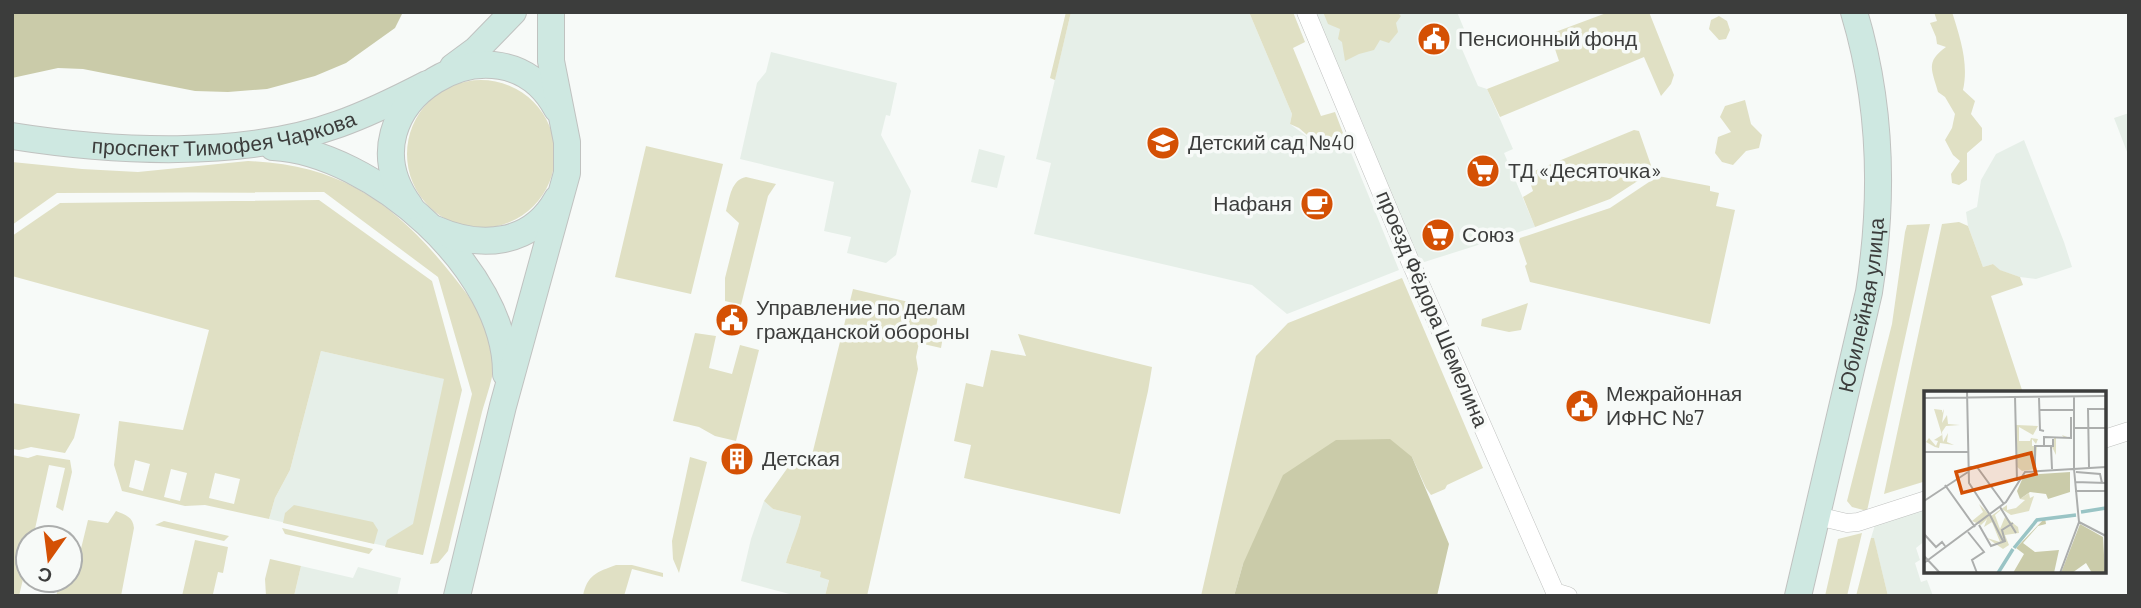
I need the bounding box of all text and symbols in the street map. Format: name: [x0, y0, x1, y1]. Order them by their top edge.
public building icon: Пенсионный фонд: [1415, 20, 1453, 58]
place label: Пенсионный фонд: [1458, 25, 1637, 50]
street label: проспект Тимофея Чаркова: [91, 105, 359, 160]
school or university icon: Детский сад №40: [1144, 124, 1182, 162]
place label: Детский сад №40: [1188, 129, 1355, 154]
supermarket icon: ТД «Десяточка»: [1464, 152, 1502, 190]
place label: ТД «Десяточка»: [1508, 157, 1662, 182]
cafe icon: Нафаня: [1298, 185, 1336, 223]
street label: проезд Фёдора Шемелина: [1372, 186, 1495, 431]
place label: Нафаня: [1213, 190, 1292, 215]
supermarket icon: Союз: [1419, 216, 1457, 254]
street label: Юбилейная улица: [1832, 217, 1888, 395]
place label: Союз: [1462, 221, 1514, 246]
place label: Управление по делам гражданской обороны: [756, 294, 970, 343]
public building icon: Управление по делам гражданской обороны: [713, 301, 751, 339]
place label: Межрайонная ИФНС №7: [1606, 380, 1742, 429]
public building icon: Межрайонная ИФНС №7: [1563, 387, 1601, 425]
inset map: [1924, 391, 2106, 573]
building icon: Детская: [718, 440, 756, 478]
place label: Детская: [762, 445, 840, 470]
north arrow: [14, 524, 84, 594]
text: С: [35, 563, 54, 589]

